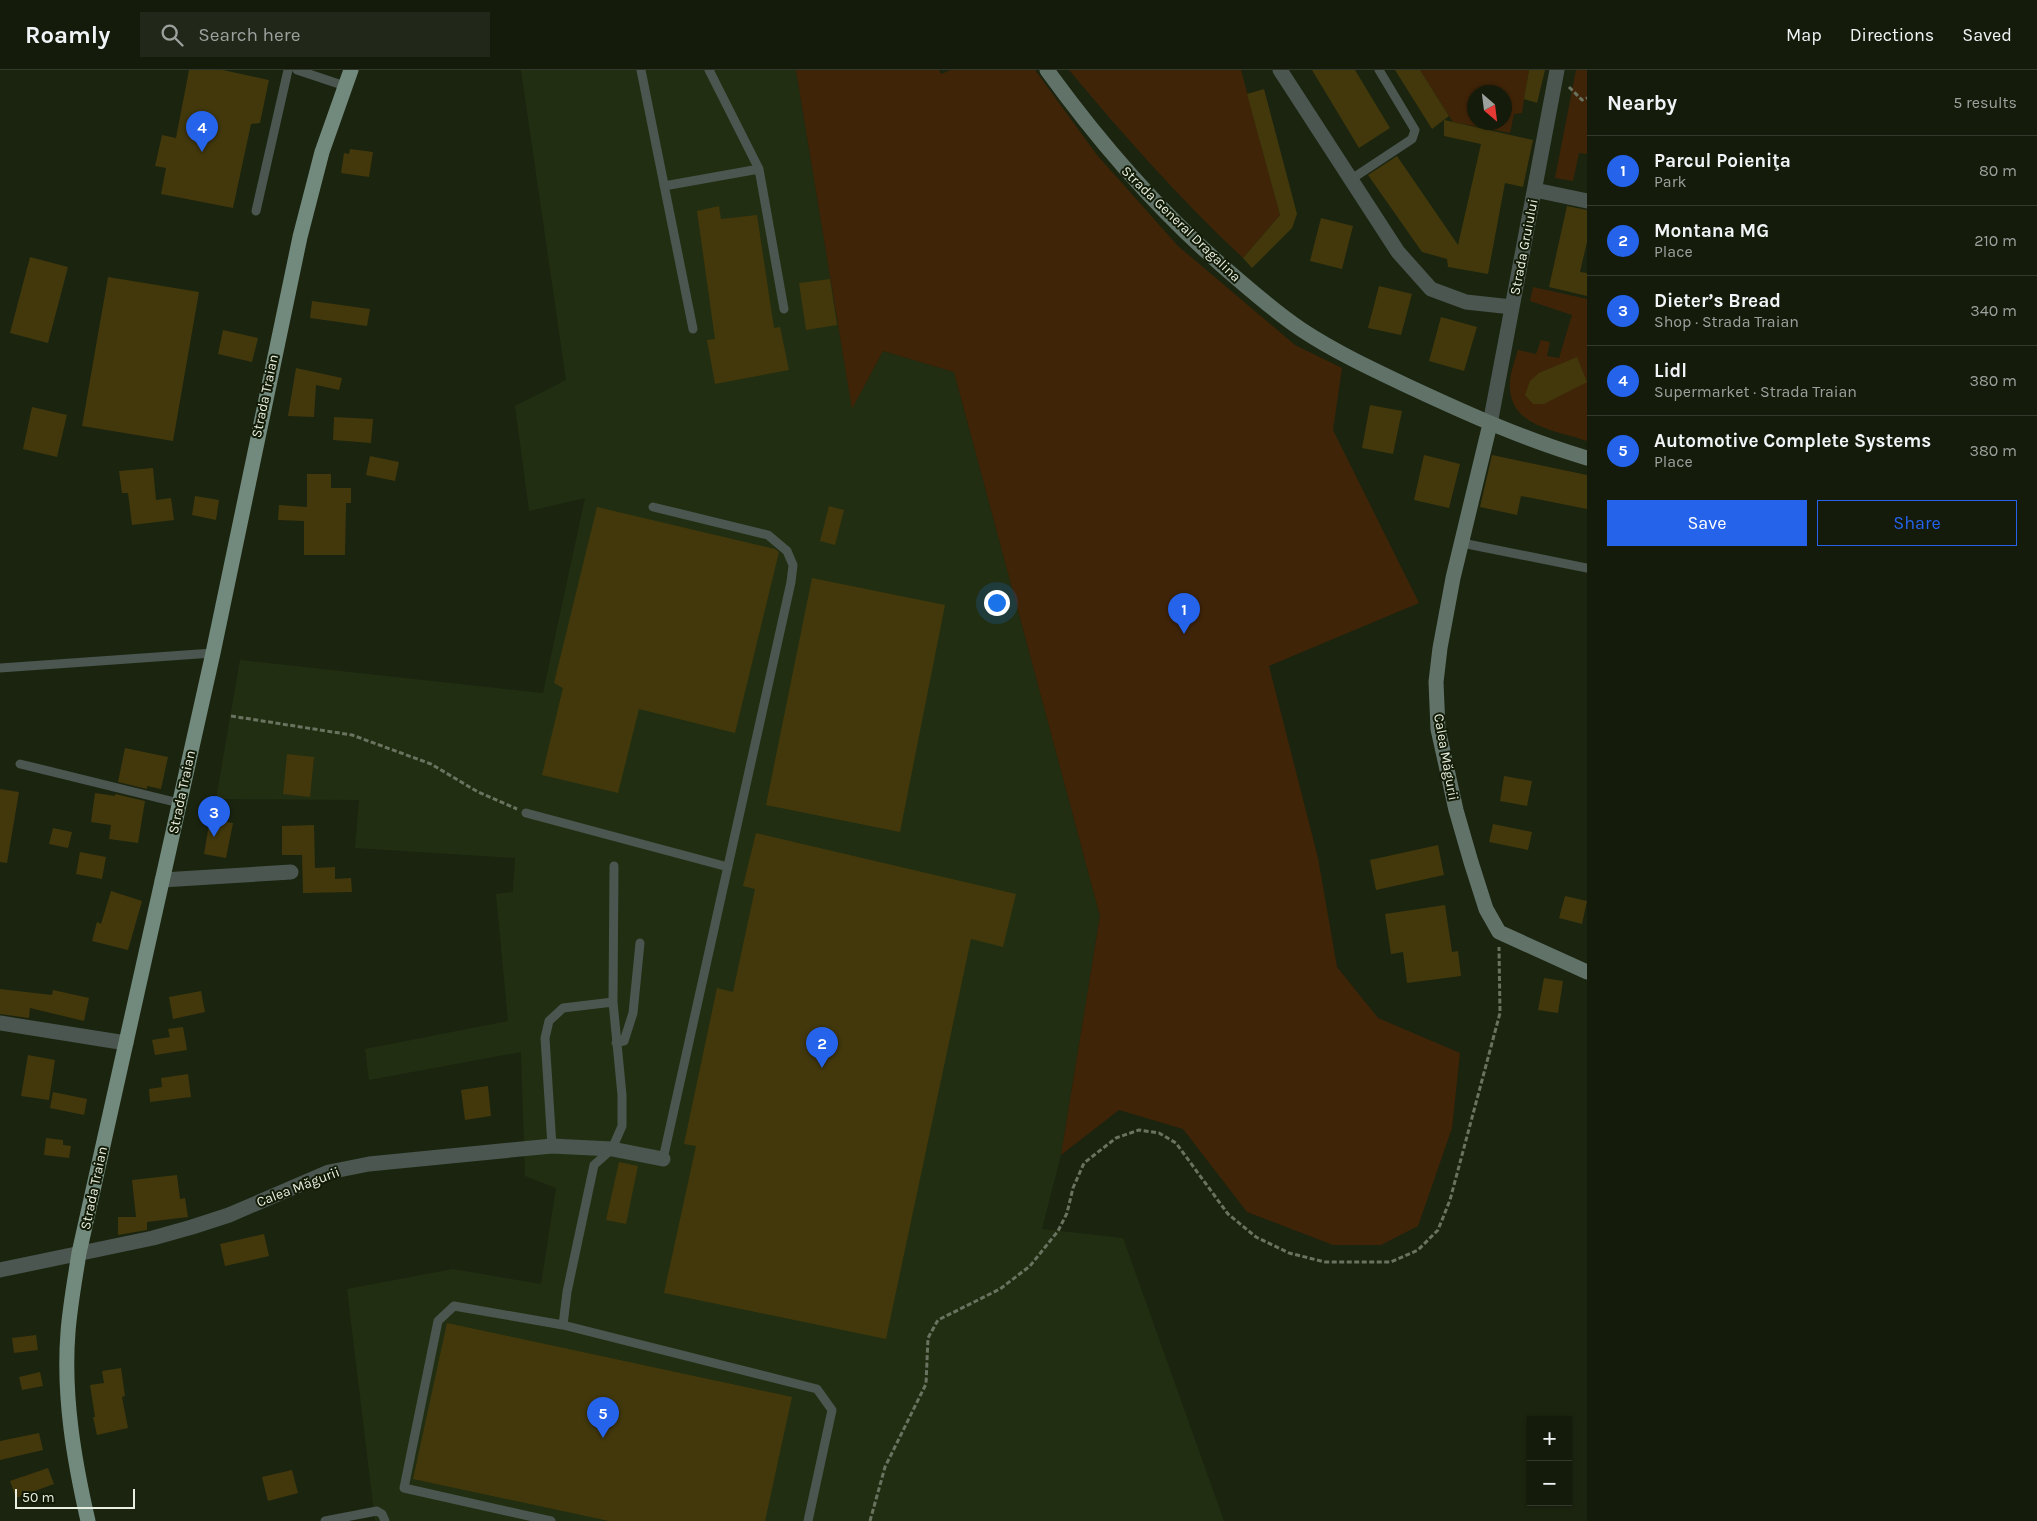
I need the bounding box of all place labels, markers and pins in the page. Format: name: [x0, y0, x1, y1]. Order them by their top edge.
pin: 4: [186, 111, 218, 152]
pin: 1: [1168, 593, 1200, 634]
pin: 3: [198, 796, 230, 837]
pin: 2: [806, 1027, 838, 1068]
pin: 5: [587, 1397, 619, 1438]

